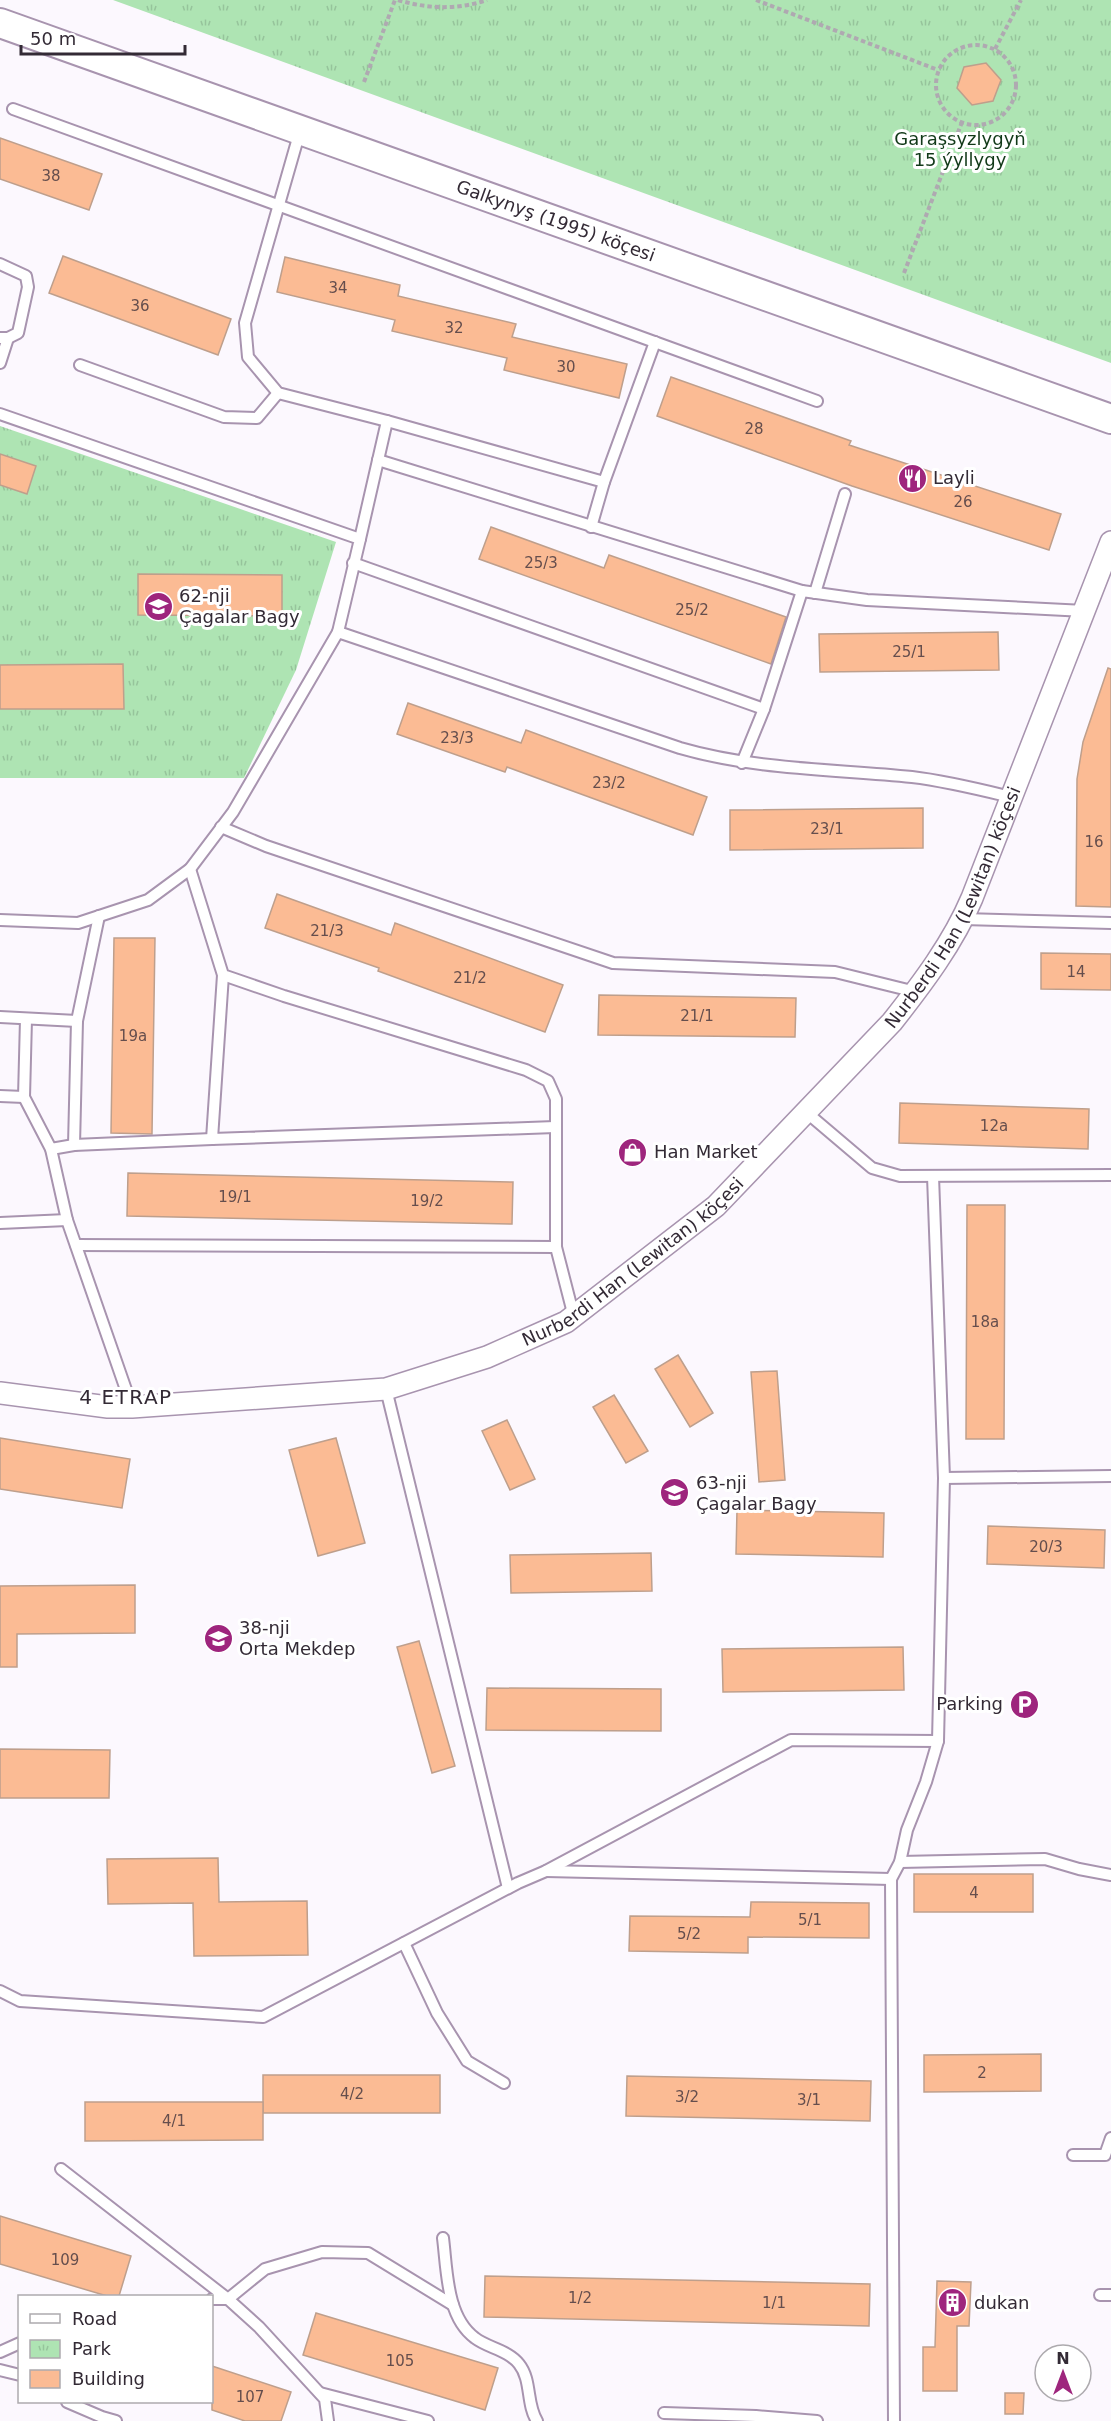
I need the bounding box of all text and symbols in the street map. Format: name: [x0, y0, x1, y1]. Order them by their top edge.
scale bar: [21, 18, 184, 56]
text: 50 m: [30, 28, 76, 49]
park label: Garaşsyzlygyň 15 ýyllygy: [894, 128, 1026, 170]
house number: 38: [41, 167, 61, 185]
street label: Galkynyş (1995) köçesi: [454, 176, 658, 266]
house number: 34: [328, 279, 348, 297]
house number: 36: [130, 297, 150, 315]
house number: 32: [444, 319, 464, 337]
house number: 30: [556, 358, 576, 376]
house number: 28: [744, 420, 764, 438]
restaurant icon: Layli: [896, 462, 928, 494]
place label: Layli: [933, 467, 975, 488]
house number: 26: [953, 493, 973, 511]
house number: 25/3: [524, 554, 558, 572]
place label: 62-nji Çagalar Bagy: [179, 585, 300, 627]
school or university icon: 62-nji Çagalar Bagy: [142, 590, 174, 622]
house number: 25/2: [675, 601, 709, 619]
house number: 25/1: [892, 643, 926, 661]
house number: 23/3: [440, 729, 474, 747]
house number: 23/2: [592, 774, 626, 792]
street label: Nurberdi Han (Lewitan) köçesi: [880, 783, 1025, 1032]
house number: 23/1: [810, 820, 844, 838]
house number: 16: [1084, 833, 1104, 851]
house number: 21/3: [310, 922, 344, 940]
house number: 14: [1066, 963, 1086, 981]
house number: 21/2: [453, 969, 487, 987]
house number: 21/1: [680, 1007, 714, 1025]
house number: 19a: [119, 1027, 147, 1045]
house number: 12a: [980, 1117, 1008, 1135]
shop icon: Han Market: [617, 1136, 649, 1168]
place label: Han Market: [654, 1141, 758, 1162]
street label: Nurberdi Han (Lewitan) köçesi: [519, 1173, 748, 1350]
house number: 19/1: [218, 1188, 252, 1206]
house number: 19/2: [410, 1192, 444, 1210]
house number: 18a: [971, 1313, 999, 1331]
district label: 4 ETRAP: [79, 1385, 173, 1409]
place label: 63-nji Çagalar Bagy: [696, 1472, 817, 1514]
school or university icon: 63-nji Çagalar Bagy: [659, 1477, 691, 1509]
house number: 20/3: [1029, 1538, 1063, 1556]
place label: 38-nji Orta Mekdep: [239, 1617, 355, 1659]
school or university icon: 38-nji Orta Mekdep: [202, 1622, 234, 1654]
parking icon: Parking: [1008, 1688, 1040, 1720]
place label: Parking: [936, 1693, 1003, 1714]
house number: 4: [969, 1884, 979, 1902]
house number: 5/1: [798, 1911, 822, 1929]
house number: 5/2: [677, 1925, 701, 1943]
house number: 2: [977, 2064, 987, 2082]
house number: 4/2: [340, 2085, 364, 2103]
house number: 3/2: [675, 2088, 699, 2106]
house number: 3/1: [797, 2091, 821, 2109]
house number: 4/1: [162, 2112, 186, 2130]
house number: 109: [51, 2251, 79, 2269]
building icon: dukan: [937, 2287, 969, 2319]
house number: 1/2: [568, 2289, 592, 2307]
place label: dukan: [974, 2292, 1029, 2313]
house number: 1/1: [762, 2294, 786, 2312]
legend: [18, 2295, 213, 2403]
text: Road: [72, 2308, 117, 2329]
text: Park: [72, 2338, 111, 2359]
north arrow: [1033, 2343, 1093, 2403]
text: N: [1056, 2349, 1070, 2368]
house number: 105: [386, 2352, 414, 2370]
text: Building: [72, 2368, 145, 2389]
house number: 107: [236, 2388, 264, 2406]

